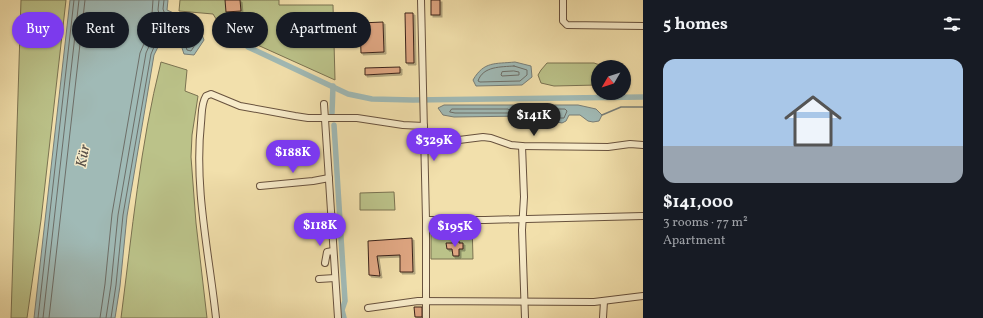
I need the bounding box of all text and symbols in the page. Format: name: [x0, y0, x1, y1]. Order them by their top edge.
chip: Buy: [12, 12, 64, 48]
chip: Rent: [72, 12, 129, 48]
chip: Filters: [137, 12, 204, 48]
chip: New: [212, 12, 268, 48]
chip: Apartment: [276, 12, 371, 48]
text: 5 homes: [663, 13, 728, 36]
icon: filters: [941, 13, 963, 35]
north arrow: [591, 60, 631, 100]
map controls: [591, 60, 631, 100]
icon: home: [777, 85, 849, 157]
pin: $141K: [506, 103, 562, 137]
text: $141K: [517, 107, 552, 125]
pin: $329K: [406, 128, 462, 162]
text: $329K: [415, 132, 453, 150]
pin: $188K: [265, 140, 321, 174]
water label: Kür: [72, 142, 97, 169]
text: $188K: [275, 144, 311, 162]
text: $141,000: [663, 191, 733, 214]
pin: $118K: [292, 213, 348, 247]
pin: $195K: [427, 214, 483, 248]
text: 3 rooms · 77 m²: [663, 214, 748, 232]
text: $118K: [303, 217, 337, 235]
text: $195K: [437, 218, 473, 236]
text: Apartment: [663, 232, 726, 250]

